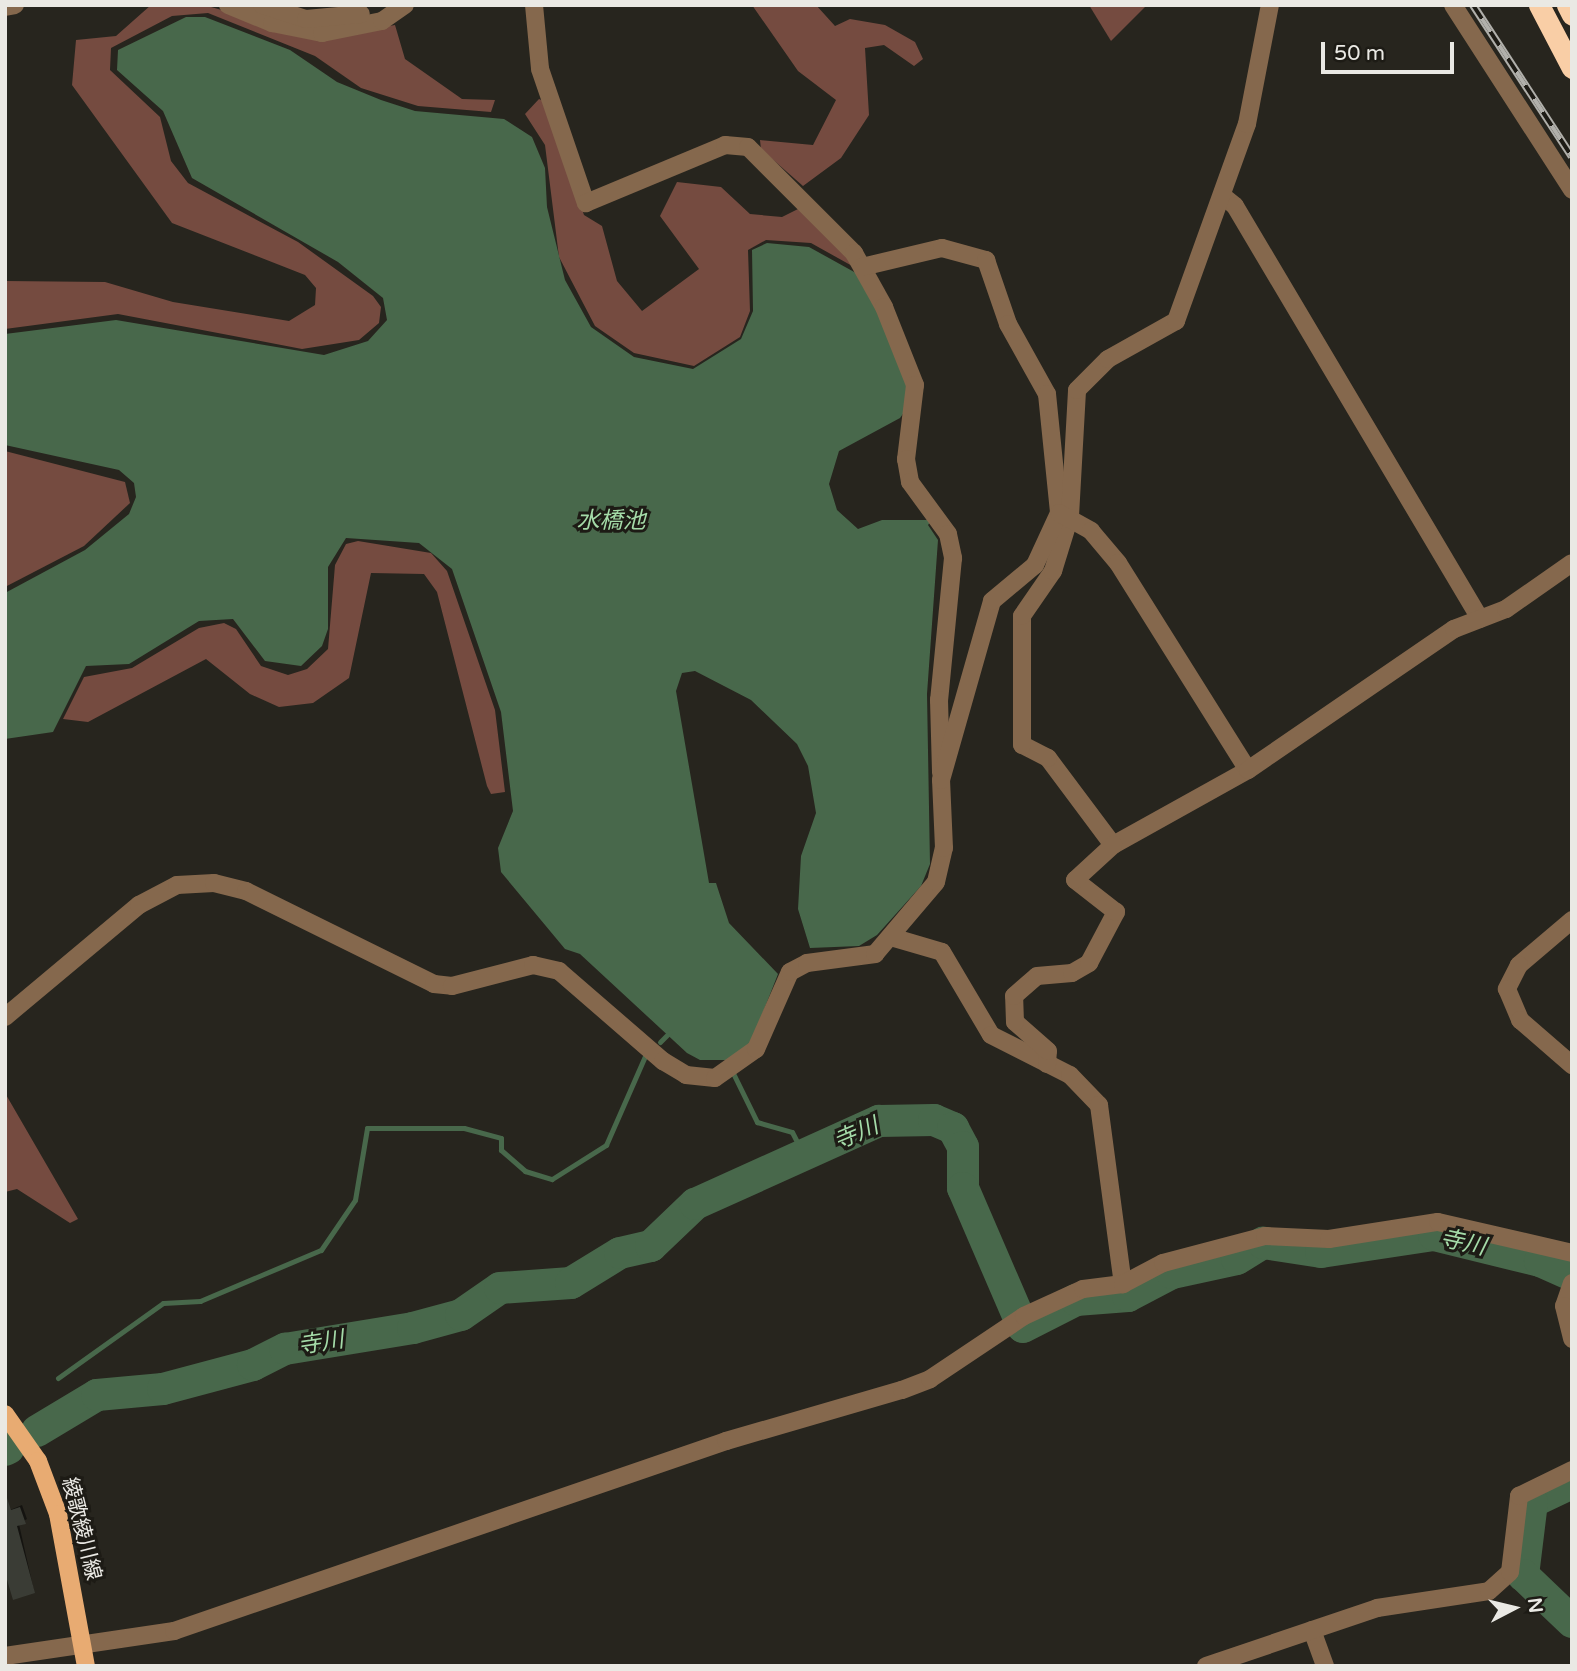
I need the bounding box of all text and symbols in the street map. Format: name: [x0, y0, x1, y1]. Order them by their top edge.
scale bar: [1325, 28, 1458, 72]
text: 50 m: [1334, 41, 1385, 66]
water label: 水橋池: [577, 507, 645, 535]
water label: 寺川: [829, 1112, 883, 1156]
water label: 寺川: [1438, 1225, 1488, 1261]
water label: 寺川: [296, 1326, 346, 1360]
street label: 綾歌綾川線: [56, 1475, 106, 1583]
north arrow: [1479, 1573, 1549, 1643]
text: N: [1523, 1597, 1547, 1614]

